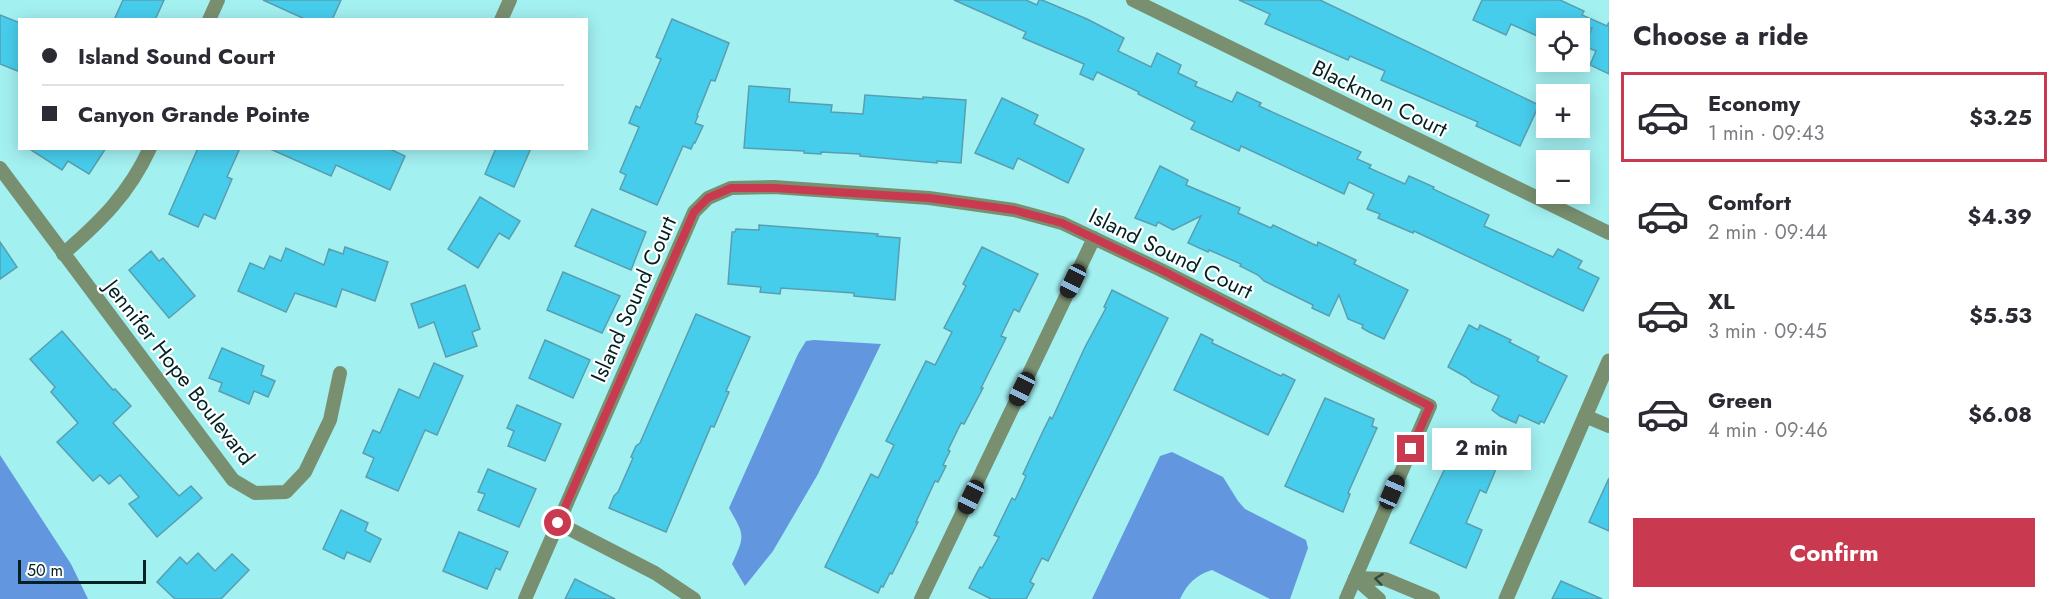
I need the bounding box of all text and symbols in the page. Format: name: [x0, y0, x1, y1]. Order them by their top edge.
text: Choose a ride: [1633, 16, 1808, 55]
map controls: [1536, 18, 1590, 204]
button: locate: [1536, 18, 1590, 72]
text: Island Sound Court: [78, 40, 275, 72]
street label: Blackmon Court: [1307, 51, 1454, 145]
button: +: [1536, 84, 1590, 138]
text: Economy: [1708, 87, 1800, 119]
icon: car: [1636, 90, 1690, 144]
text: Canyon Grande Pointe: [78, 98, 310, 130]
text: $3.25: [1969, 101, 2032, 133]
text: 1 min · 09:43: [1708, 119, 1824, 148]
button: −: [1536, 150, 1590, 204]
text: Comfort: [1708, 186, 1791, 218]
icon: car: [1636, 189, 1690, 243]
street label: Island Sound Court: [1084, 200, 1259, 307]
text: $4.39: [1967, 200, 2032, 232]
street label: Island Sound Court: [582, 210, 684, 387]
text: 2 min · 09:44: [1708, 218, 1828, 247]
car: [1057, 261, 1089, 301]
street label: Jennifer Hope Boulevard: [95, 270, 263, 472]
text: XL: [1708, 285, 1735, 317]
icon: car: [1636, 288, 1690, 342]
text: $5.53: [1969, 299, 2032, 331]
text: 3 min · 09:45: [1708, 317, 1827, 346]
car: [1006, 369, 1038, 409]
text: Green: [1708, 384, 1772, 416]
icon: car: [1636, 387, 1690, 441]
text: $6.08: [1968, 398, 2032, 430]
text: 4 min · 09:46: [1708, 416, 1828, 445]
callout: 2 min: [1432, 428, 1531, 470]
text: 2 min: [1455, 434, 1508, 463]
route end: [1397, 435, 1424, 462]
car: [1377, 472, 1407, 512]
car: [955, 477, 987, 517]
route start: [544, 509, 571, 536]
button: Confirm: [1633, 518, 2035, 587]
scale bar: [18, 557, 146, 584]
text: 50 m: [27, 559, 63, 582]
one-way arrow: [1375, 574, 1384, 586]

